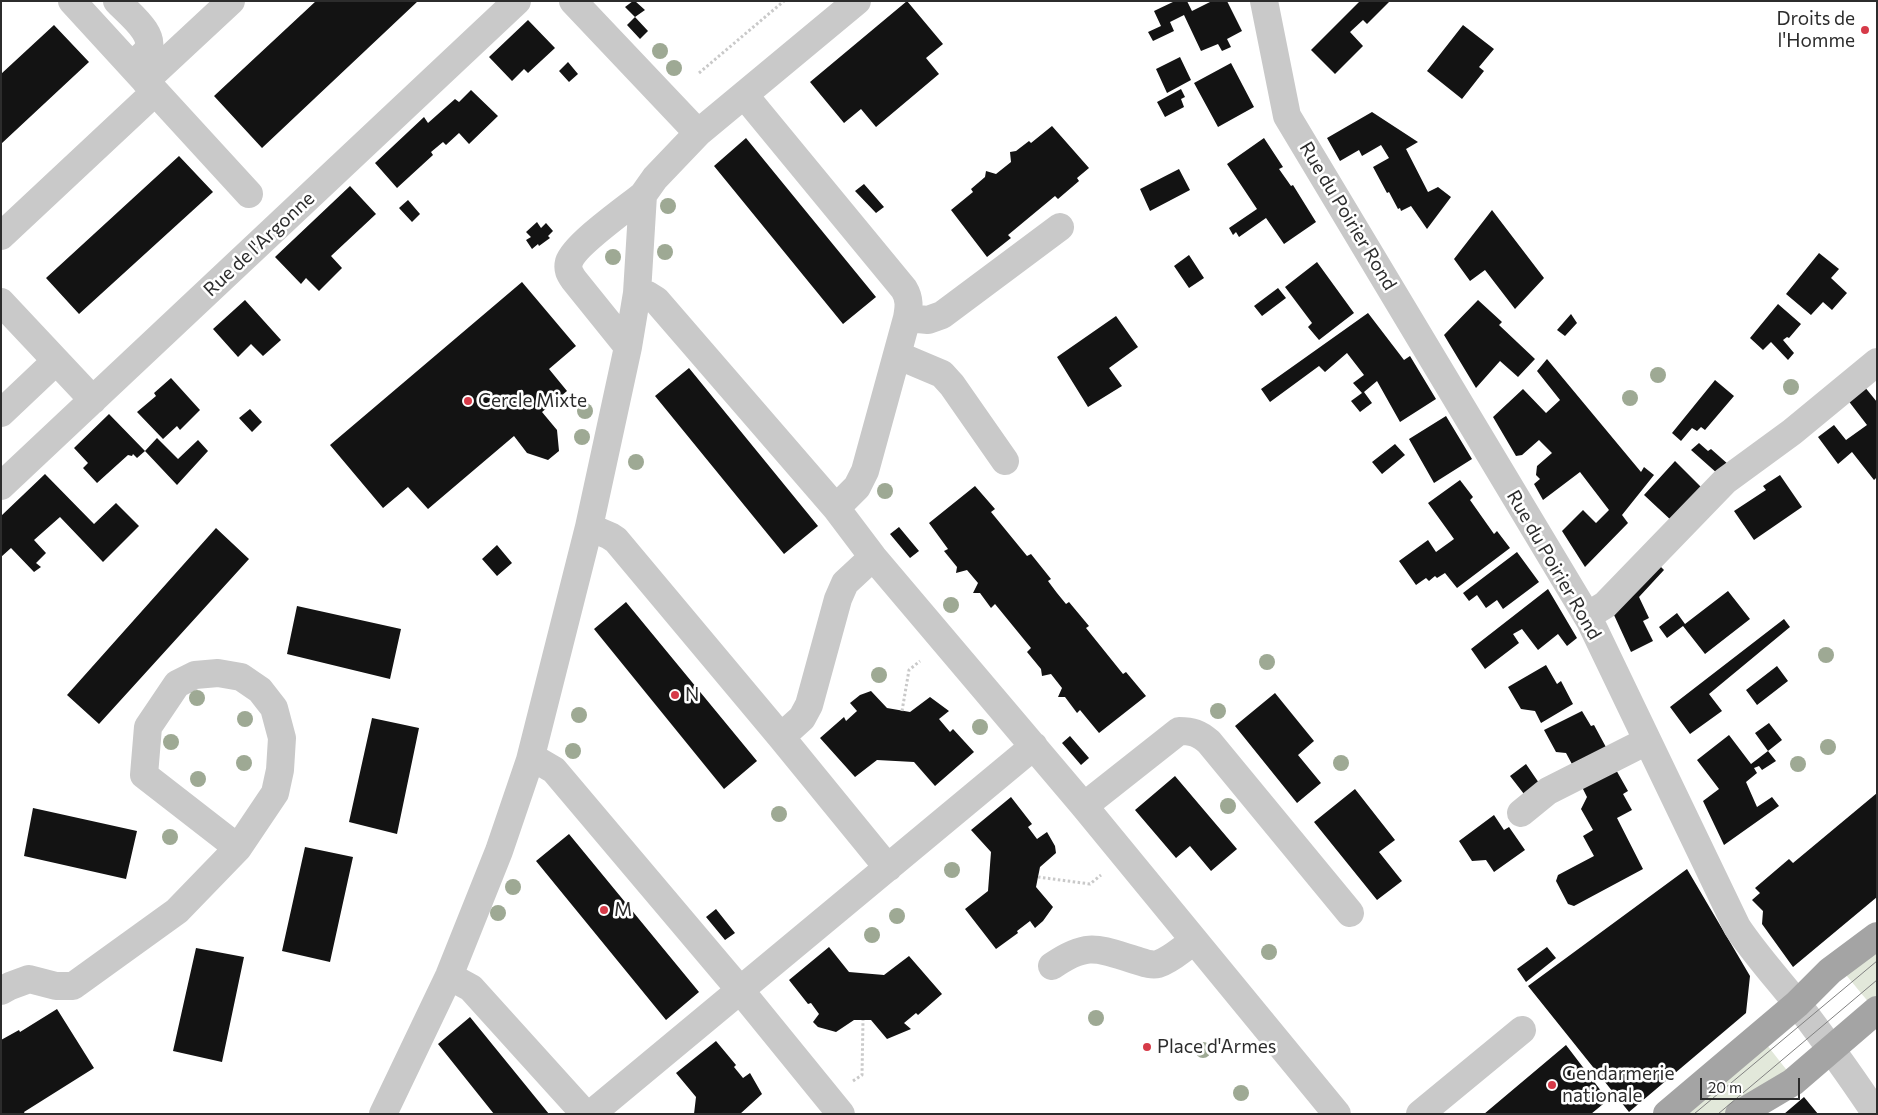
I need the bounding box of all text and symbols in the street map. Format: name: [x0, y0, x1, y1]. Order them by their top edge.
place label: Droits de l'Homme: [1776, 8, 1855, 52]
marker: Droits de l'Homme: [1859, 24, 1871, 36]
street label: Rue du Poirier Rond: [1295, 138, 1401, 294]
street label: Rue de l'Argonne: [199, 187, 319, 301]
place label: Cercle Mixte: [478, 390, 587, 412]
marker: Cercle Mixte: [462, 395, 474, 407]
street label: Rue du Poirier Rond: [1502, 486, 1606, 644]
place label: N: [685, 684, 699, 706]
marker: N: [669, 689, 681, 701]
place label: M: [614, 899, 632, 921]
marker: M: [598, 904, 610, 916]
place label: Place d'Armes: [1157, 1036, 1276, 1058]
marker: Place d'Armes: [1141, 1041, 1153, 1053]
place label: Gendarmerie nationale: [1562, 1063, 1674, 1107]
scale bar: [1703, 1068, 1803, 1100]
text: 20 m: [1708, 1078, 1742, 1096]
marker: Gendarmerie nationale: [1546, 1079, 1558, 1091]

